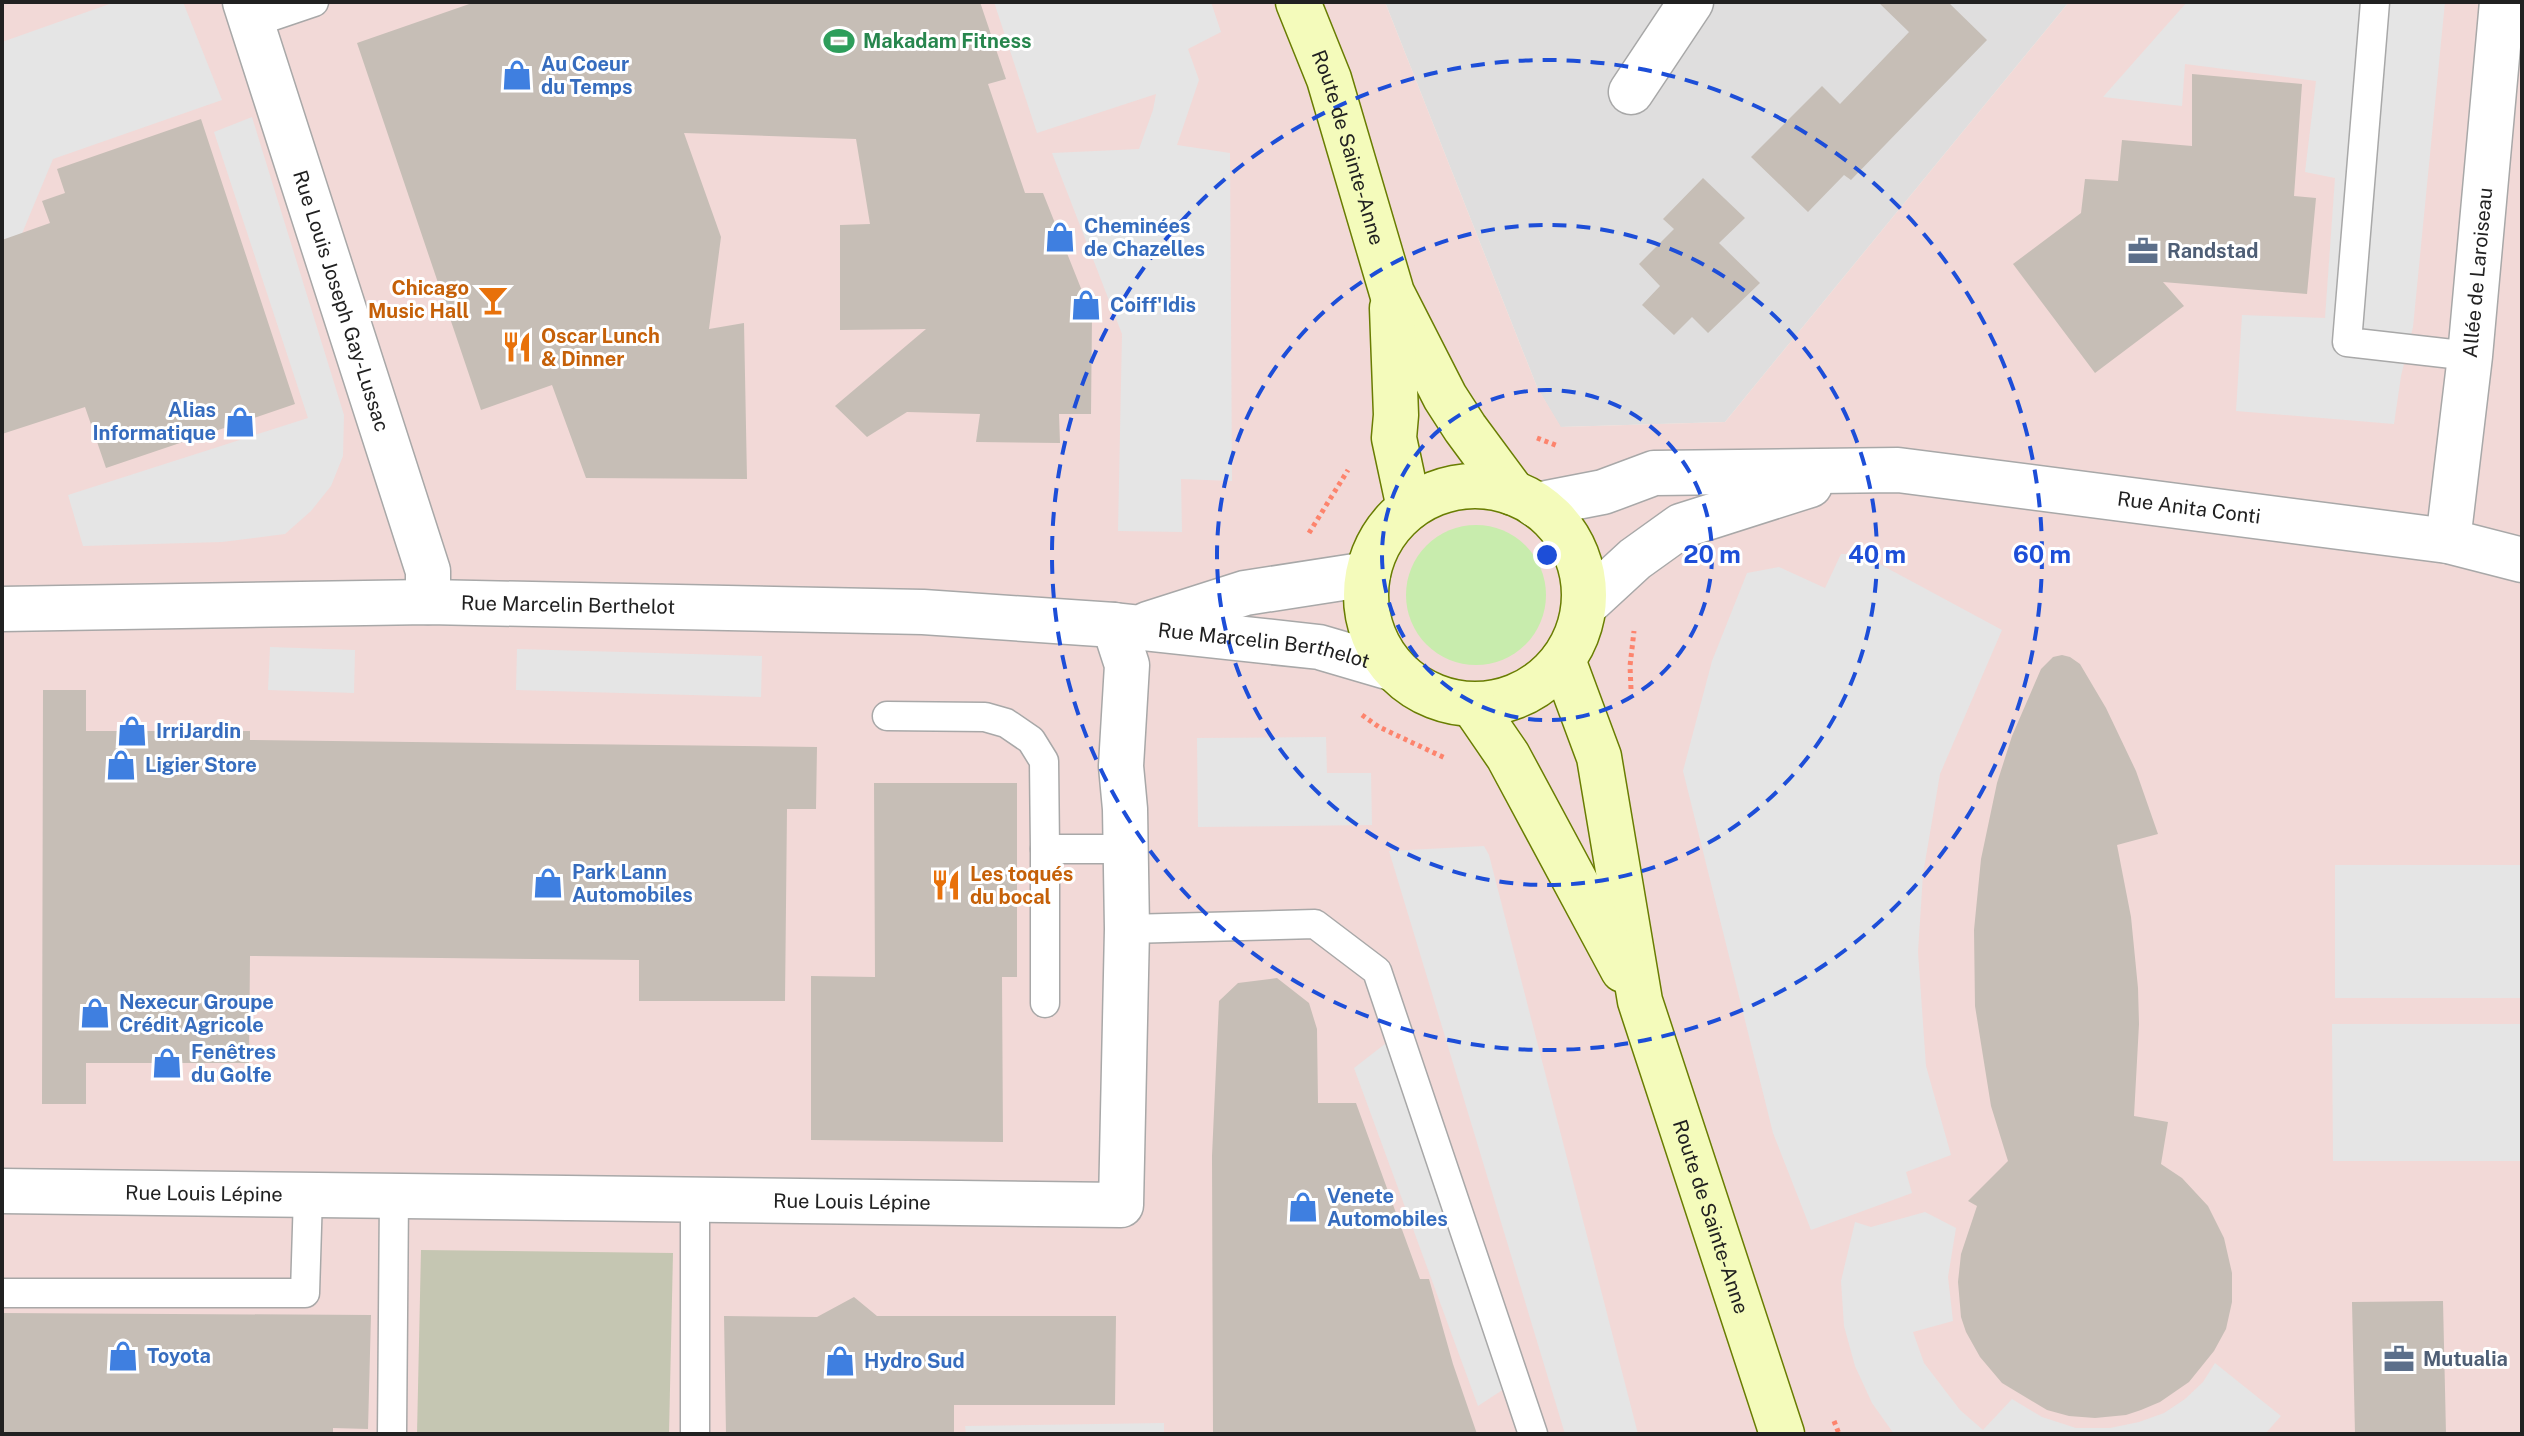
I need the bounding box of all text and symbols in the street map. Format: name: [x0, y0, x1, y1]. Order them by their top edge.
sports icon: Makadam Fitness: [822, 24, 856, 58]
place label: Makadam Fitness: [863, 29, 1031, 53]
street label: Route de Sainte-Anne: [1307, 46, 1389, 248]
place label: Au Coeur du Temps: [541, 52, 632, 99]
shop icon: Au Coeur du Temps: [500, 58, 534, 92]
street label: Rue Louis Joseph Gay-Lussac: [288, 167, 394, 435]
street label: Allée de Laroiseau: [2458, 186, 2497, 359]
place label: Cheminées de Chazelles: [1084, 214, 1205, 261]
shop icon: Cheminées de Chazelles: [1043, 220, 1077, 254]
office icon: Randstad: [2126, 234, 2160, 268]
place label: Randstad: [2167, 239, 2258, 263]
place label: Chicago Music Hall: [368, 276, 469, 323]
bar icon: Chicago Music Hall: [476, 283, 510, 317]
shop icon: Coiff'Idis: [1069, 288, 1103, 322]
place label: Coiff'Idis: [1110, 293, 1196, 317]
place label: Oscar Lunch & Dinner: [541, 324, 660, 371]
restaurant icon: Oscar Lunch & Dinner: [500, 330, 534, 364]
place label: Alias Informatique: [92, 398, 216, 445]
shop icon: Alias Informatique: [223, 405, 257, 439]
street label: Rue Anita Conti: [2116, 486, 2262, 529]
text: 20 m: [1683, 540, 1741, 568]
text: 40 m: [1848, 540, 1906, 568]
text: 60 m: [2013, 540, 2071, 568]
centre of rings: [1533, 541, 1561, 569]
street label: Rue Marcelin Berthelot: [461, 591, 675, 619]
street label: Rue Marcelin Berthelot: [1157, 618, 1373, 673]
shop icon: IrriJardin: [115, 714, 149, 748]
place label: IrriJardin: [156, 719, 241, 743]
shop icon: Ligier Store: [104, 748, 138, 782]
place label: Ligier Store: [145, 753, 257, 777]
place label: Park Lann Automobiles: [572, 860, 693, 907]
place label: Les toqués du bocal: [970, 862, 1073, 909]
shop icon: Park Lann Automobiles: [531, 866, 565, 900]
restaurant icon: Les toqués du bocal: [929, 868, 963, 902]
place label: Nexecur Groupe Crédit Agricole: [119, 990, 274, 1037]
shop icon: Nexecur Groupe Crédit Agricole: [78, 996, 112, 1030]
place label: Fenêtres du Golfe: [191, 1040, 276, 1087]
shop icon: Fenêtres du Golfe: [150, 1046, 184, 1080]
street label: Route de Sainte-Anne: [1668, 1117, 1754, 1317]
street label: Rue Louis Lépine: [125, 1181, 283, 1207]
place label: Venete Automobiles: [1327, 1184, 1448, 1231]
street label: Rue Louis Lépine: [773, 1189, 931, 1215]
shop icon: Venete Automobiles: [1286, 1190, 1320, 1224]
shop icon: Toyota: [106, 1339, 140, 1373]
office icon: Mutualia: [2382, 1342, 2416, 1376]
place label: Toyota: [147, 1344, 211, 1368]
shop icon: Hydro Sud: [823, 1344, 857, 1378]
place label: Mutualia: [2423, 1347, 2508, 1371]
place label: Hydro Sud: [864, 1349, 965, 1373]

